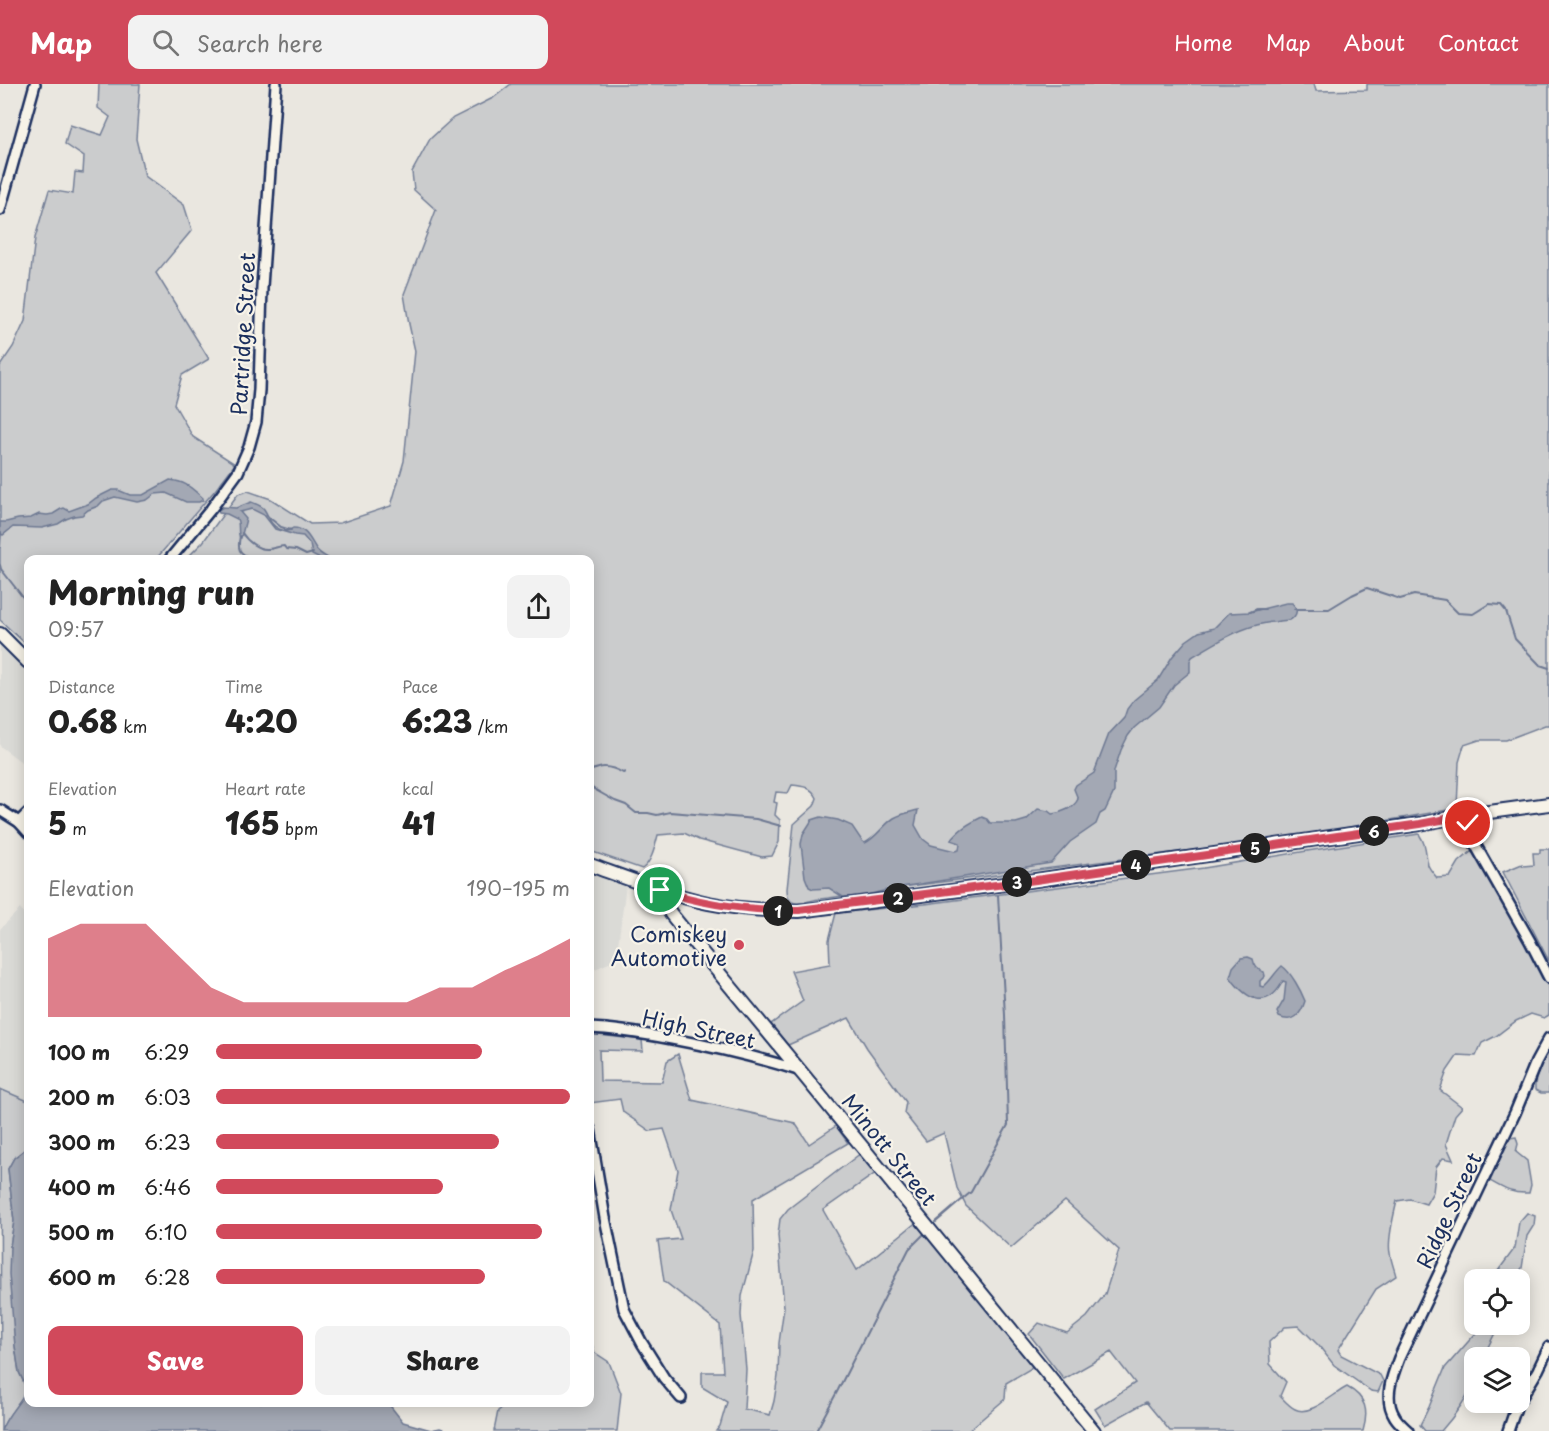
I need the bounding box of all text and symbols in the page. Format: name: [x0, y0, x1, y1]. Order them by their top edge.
search box: [128, 15, 548, 69]
text: Map: [30, 21, 92, 64]
icon: search: [149, 26, 182, 59]
text: Search here: [197, 26, 323, 59]
text: Home: [1174, 26, 1233, 58]
text: Map: [1266, 26, 1311, 58]
text: About: [1344, 26, 1405, 58]
text: Contact: [1438, 26, 1519, 58]
street label: Partridge Street: [222, 252, 262, 416]
text: Morning run: [48, 566, 255, 616]
button: share: [507, 575, 570, 638]
text: 09:57: [48, 614, 104, 644]
text: Distance: [48, 674, 115, 698]
text: Time: [225, 674, 263, 698]
text: Pace: [402, 674, 438, 698]
text: 0.68: [48, 698, 118, 743]
text: 4:20: [225, 698, 297, 743]
text: 6:23: [402, 698, 472, 743]
text: km: [118, 714, 147, 738]
text: /km: [472, 714, 508, 738]
text: Elevation: [48, 776, 117, 800]
text: Heart rate: [225, 776, 306, 800]
text: kcal: [402, 776, 434, 800]
pin: [1442, 797, 1493, 848]
text: 5: [48, 800, 67, 845]
text: 165: [225, 800, 280, 845]
text: 41: [402, 800, 436, 845]
icon: check: [1451, 806, 1484, 839]
text: m: [67, 816, 87, 840]
text: bpm: [280, 816, 318, 840]
pin: 6: [1359, 816, 1389, 846]
text: 6: [1368, 819, 1380, 843]
pin: 5: [1240, 833, 1270, 863]
text: 5: [1250, 836, 1260, 860]
pin: 4: [1121, 850, 1151, 880]
text: 4: [1131, 853, 1141, 877]
pin: [634, 864, 685, 915]
pin: 3: [1002, 867, 1032, 897]
text: 3: [1012, 870, 1022, 894]
text: Elevation: [48, 873, 134, 903]
text: 190–195 m: [467, 873, 570, 903]
icon: arrive: [643, 873, 676, 906]
pin: 2: [883, 883, 913, 913]
text: 2: [892, 886, 904, 910]
pin: 1: [763, 896, 793, 926]
text: 1: [774, 899, 782, 923]
place label: Comiskey Automotive: [611, 917, 727, 973]
marker: Comiskey Automotive: [732, 938, 746, 952]
street label: High Street: [639, 1000, 759, 1056]
text: 100 m: [48, 1037, 110, 1067]
text: 6:29: [144, 1037, 189, 1067]
text: 200 m: [48, 1082, 115, 1112]
text: 6:03: [144, 1082, 191, 1112]
street label: Minott Street: [835, 1086, 945, 1212]
text: 300 m: [48, 1127, 116, 1157]
text: 6:23: [144, 1127, 191, 1157]
street label: Ridge Street: [1407, 1147, 1489, 1273]
text: 400 m: [48, 1172, 116, 1202]
text: 6:46: [144, 1172, 191, 1202]
text: 500 m: [48, 1217, 115, 1247]
text: 6:10: [144, 1217, 187, 1247]
text: 600 m: [48, 1262, 116, 1292]
text: 6:28: [144, 1262, 190, 1292]
map controls: [1464, 1269, 1530, 1413]
button: locate: [1464, 1269, 1530, 1335]
button: Save: [48, 1326, 303, 1395]
button: Share: [315, 1326, 570, 1395]
button: layers: [1464, 1347, 1530, 1413]

